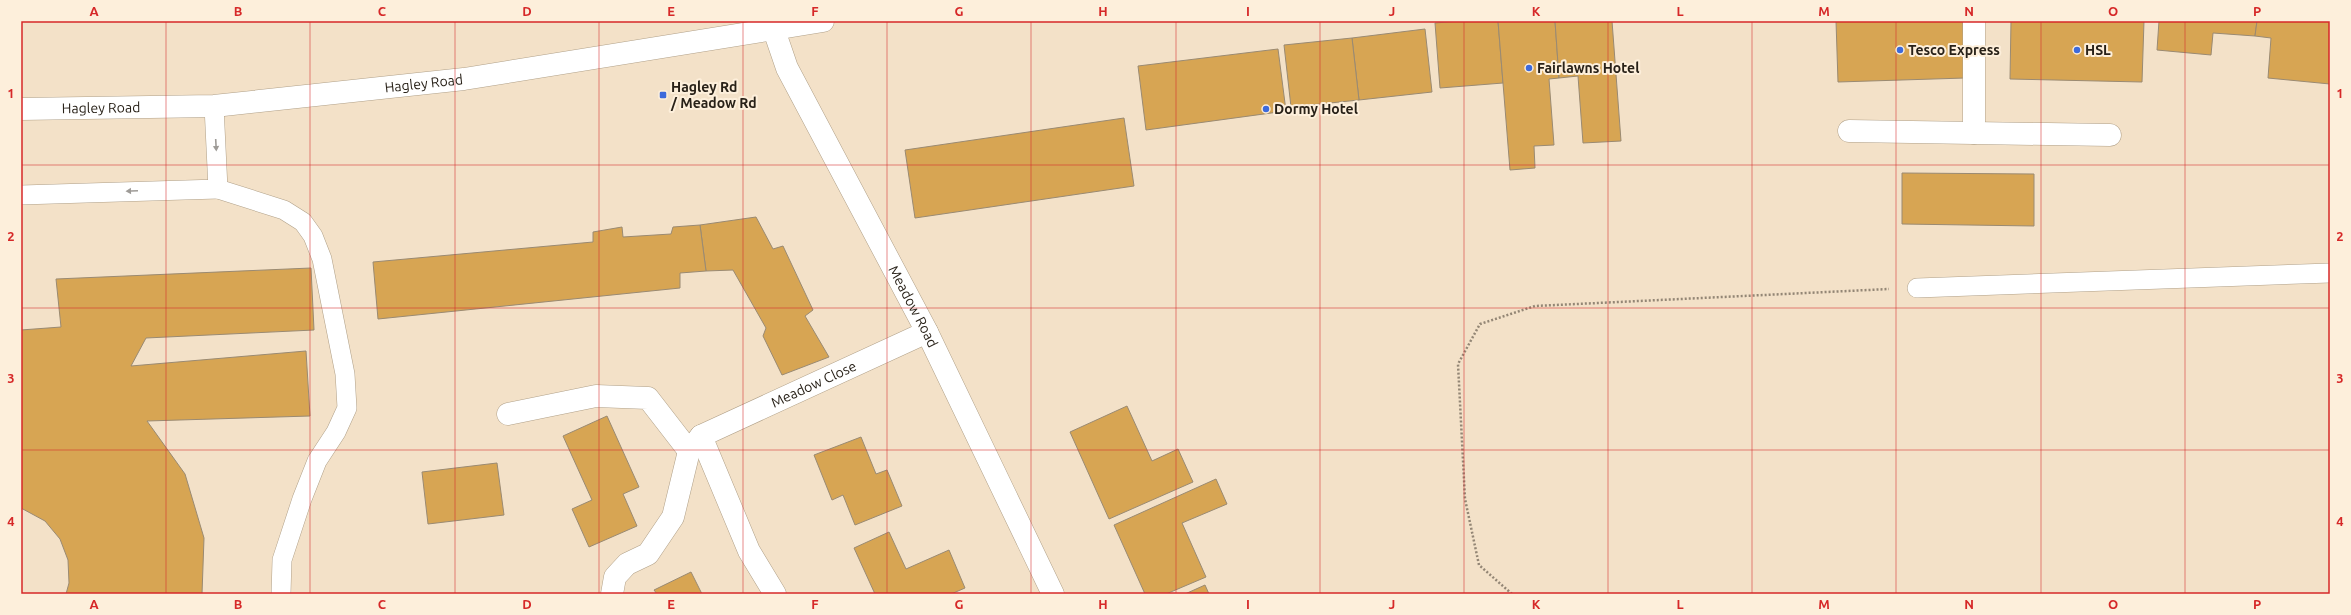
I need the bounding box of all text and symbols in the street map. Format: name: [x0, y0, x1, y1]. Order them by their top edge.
text: A: [89, 4, 99, 18]
text: B: [234, 4, 243, 18]
text: C: [378, 4, 387, 18]
text: D: [522, 4, 532, 18]
text: E: [667, 4, 675, 18]
text: F: [811, 4, 819, 18]
text: G: [955, 4, 964, 18]
text: H: [1098, 4, 1108, 18]
text: I: [1246, 4, 1250, 18]
text: J: [1389, 4, 1395, 18]
text: K: [1532, 4, 1541, 18]
text: L: [1676, 4, 1684, 18]
text: M: [1818, 4, 1830, 18]
text: N: [1964, 4, 1974, 18]
text: O: [2108, 4, 2118, 18]
text: P: [2253, 4, 2261, 18]
place label: Tesco Express: [1908, 42, 2000, 58]
place label: HSL: [2085, 42, 2111, 58]
marker: Tesco Express: [1895, 45, 1905, 55]
marker: HSL: [2072, 45, 2082, 55]
place label: Fairlawns Hotel: [1537, 60, 1639, 76]
marker: Fairlawns Hotel: [1524, 63, 1534, 73]
street label: Hagley Road: [384, 71, 464, 96]
place label: Hagley Rd / Meadow Rd: [670, 79, 757, 111]
text: 1: [7, 86, 15, 100]
text: 1: [2336, 86, 2344, 100]
marker: Hagley Rd / Meadow Rd: [658, 90, 668, 100]
street label: Hagley Road: [62, 99, 140, 116]
place label: Dormy Hotel: [1274, 101, 1358, 117]
marker: Dormy Hotel: [1261, 104, 1271, 114]
one-way arrow: [212, 139, 219, 151]
one-way arrow: [126, 188, 138, 195]
text: 2: [7, 229, 15, 243]
text: 2: [2336, 229, 2344, 243]
street label: Meadow Road: [885, 263, 941, 350]
street label: Meadow Close: [769, 358, 859, 411]
text: 3: [7, 371, 15, 385]
text: 3: [2336, 371, 2344, 385]
text: 4: [7, 514, 15, 528]
text: 4: [2336, 514, 2344, 528]
text: A: [89, 597, 99, 611]
text: B: [234, 597, 243, 611]
text: C: [378, 597, 387, 611]
text: D: [522, 597, 532, 611]
text: E: [667, 597, 675, 611]
text: F: [811, 597, 819, 611]
text: G: [955, 597, 964, 611]
text: H: [1098, 597, 1108, 611]
text: I: [1246, 597, 1250, 611]
text: J: [1389, 597, 1395, 611]
text: K: [1532, 597, 1541, 611]
text: L: [1676, 597, 1684, 611]
text: M: [1818, 597, 1830, 611]
text: N: [1964, 597, 1974, 611]
text: O: [2108, 597, 2118, 611]
text: P: [2253, 597, 2261, 611]

